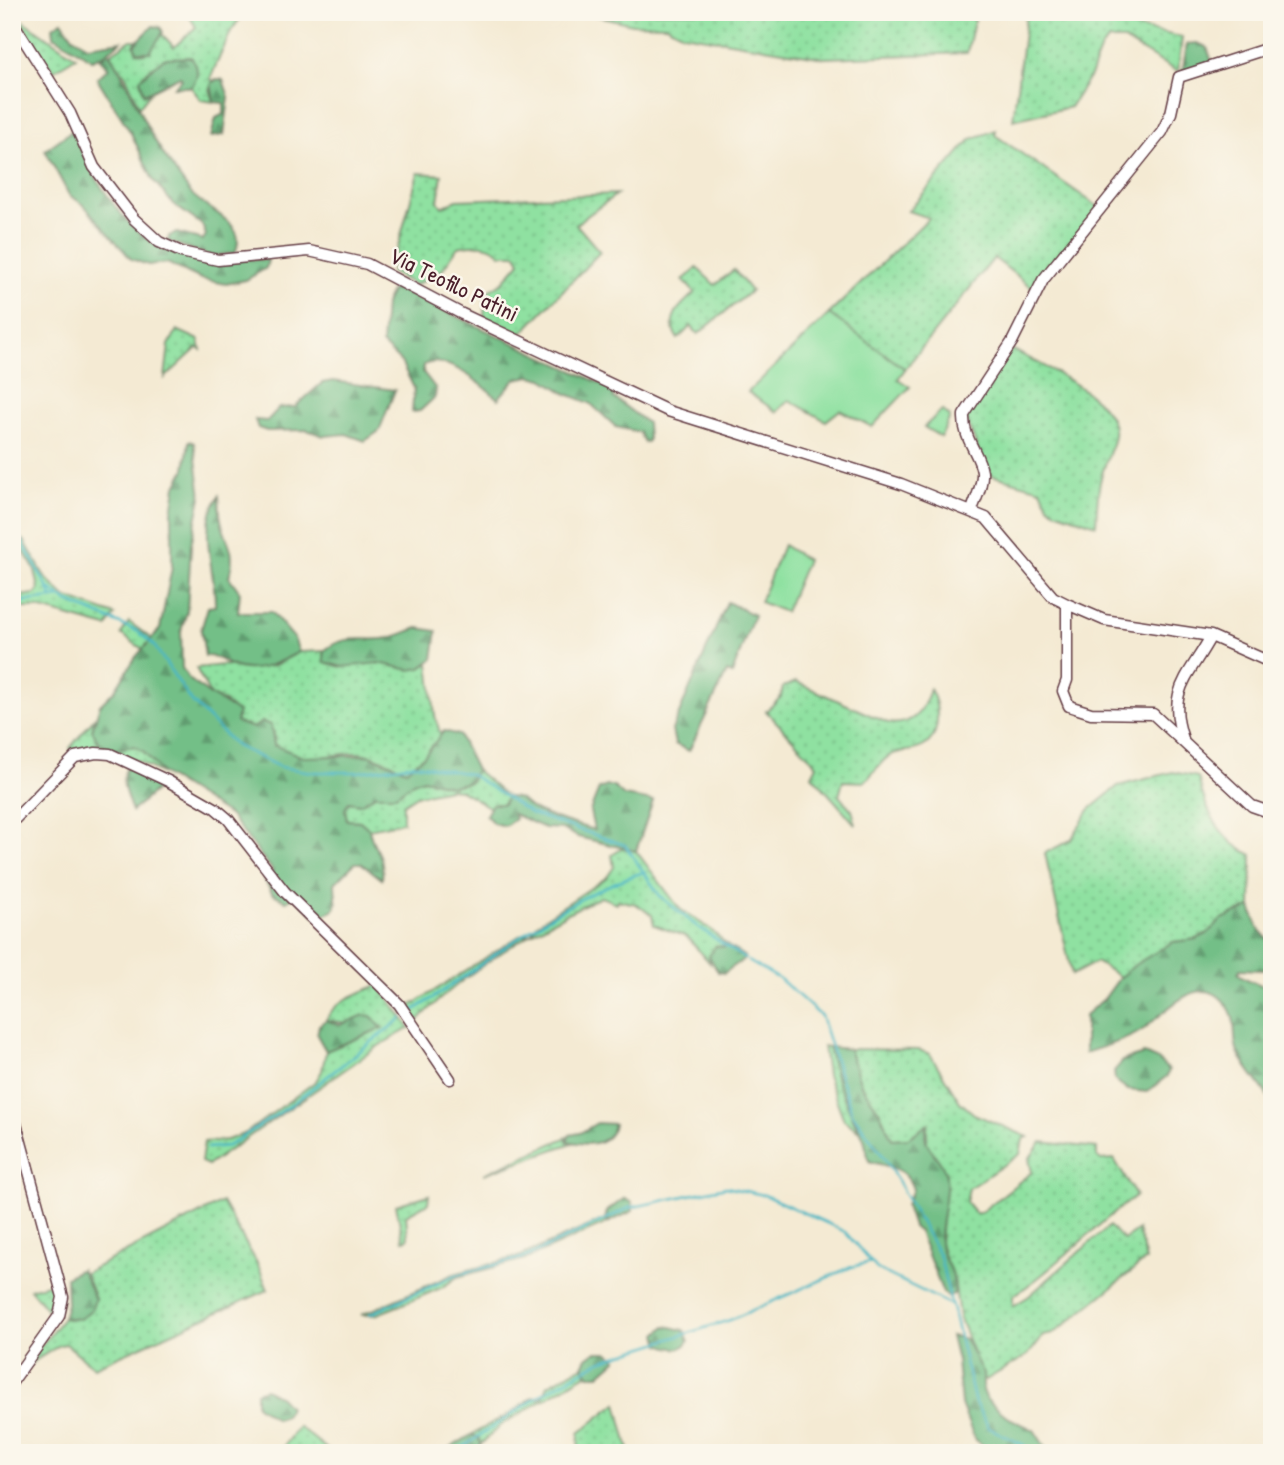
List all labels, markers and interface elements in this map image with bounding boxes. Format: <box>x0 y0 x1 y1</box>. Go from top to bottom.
street label: Via Teofilo Patini <box>384 239 524 329</box>

